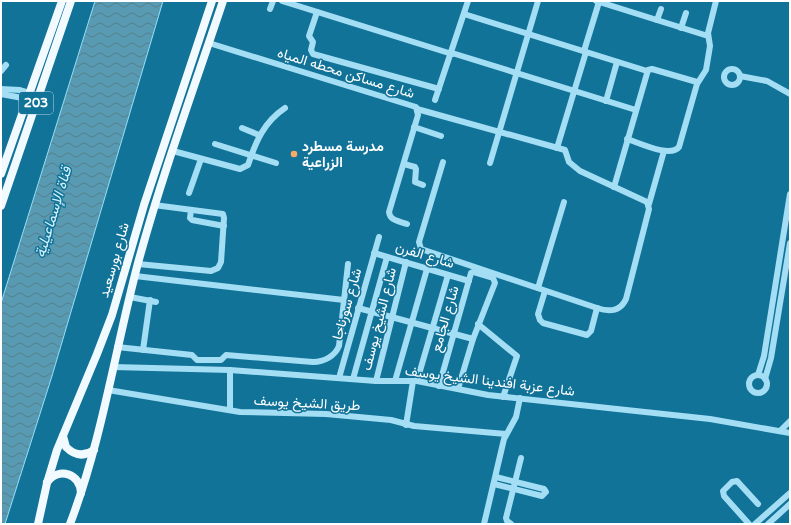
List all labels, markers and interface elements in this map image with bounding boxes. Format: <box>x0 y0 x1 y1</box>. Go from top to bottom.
street label: شارع مساكن محطه المياه <box>275 44 417 104</box>
road number: 203 <box>19 92 53 114</box>
place label: مدرسة مسطرد الزراعية <box>302 138 384 171</box>
marker: مدرسة مسطرد الزراعية <box>289 149 299 159</box>
water label: قناة الإسماعيلية <box>31 163 77 260</box>
street label: شارع بورسعيد <box>95 220 135 300</box>
street label: شارع الفرن <box>393 238 456 274</box>
street label: شارع سورناجا <box>329 266 367 342</box>
street label: شارع الشيخ يوسف <box>358 266 402 373</box>
street label: شارع الجامع <box>427 284 464 355</box>
street label: شارع عزبة افندينا الشيخ يوسف <box>404 362 576 402</box>
street label: طريق الشيخ يوسف <box>253 392 361 416</box>

